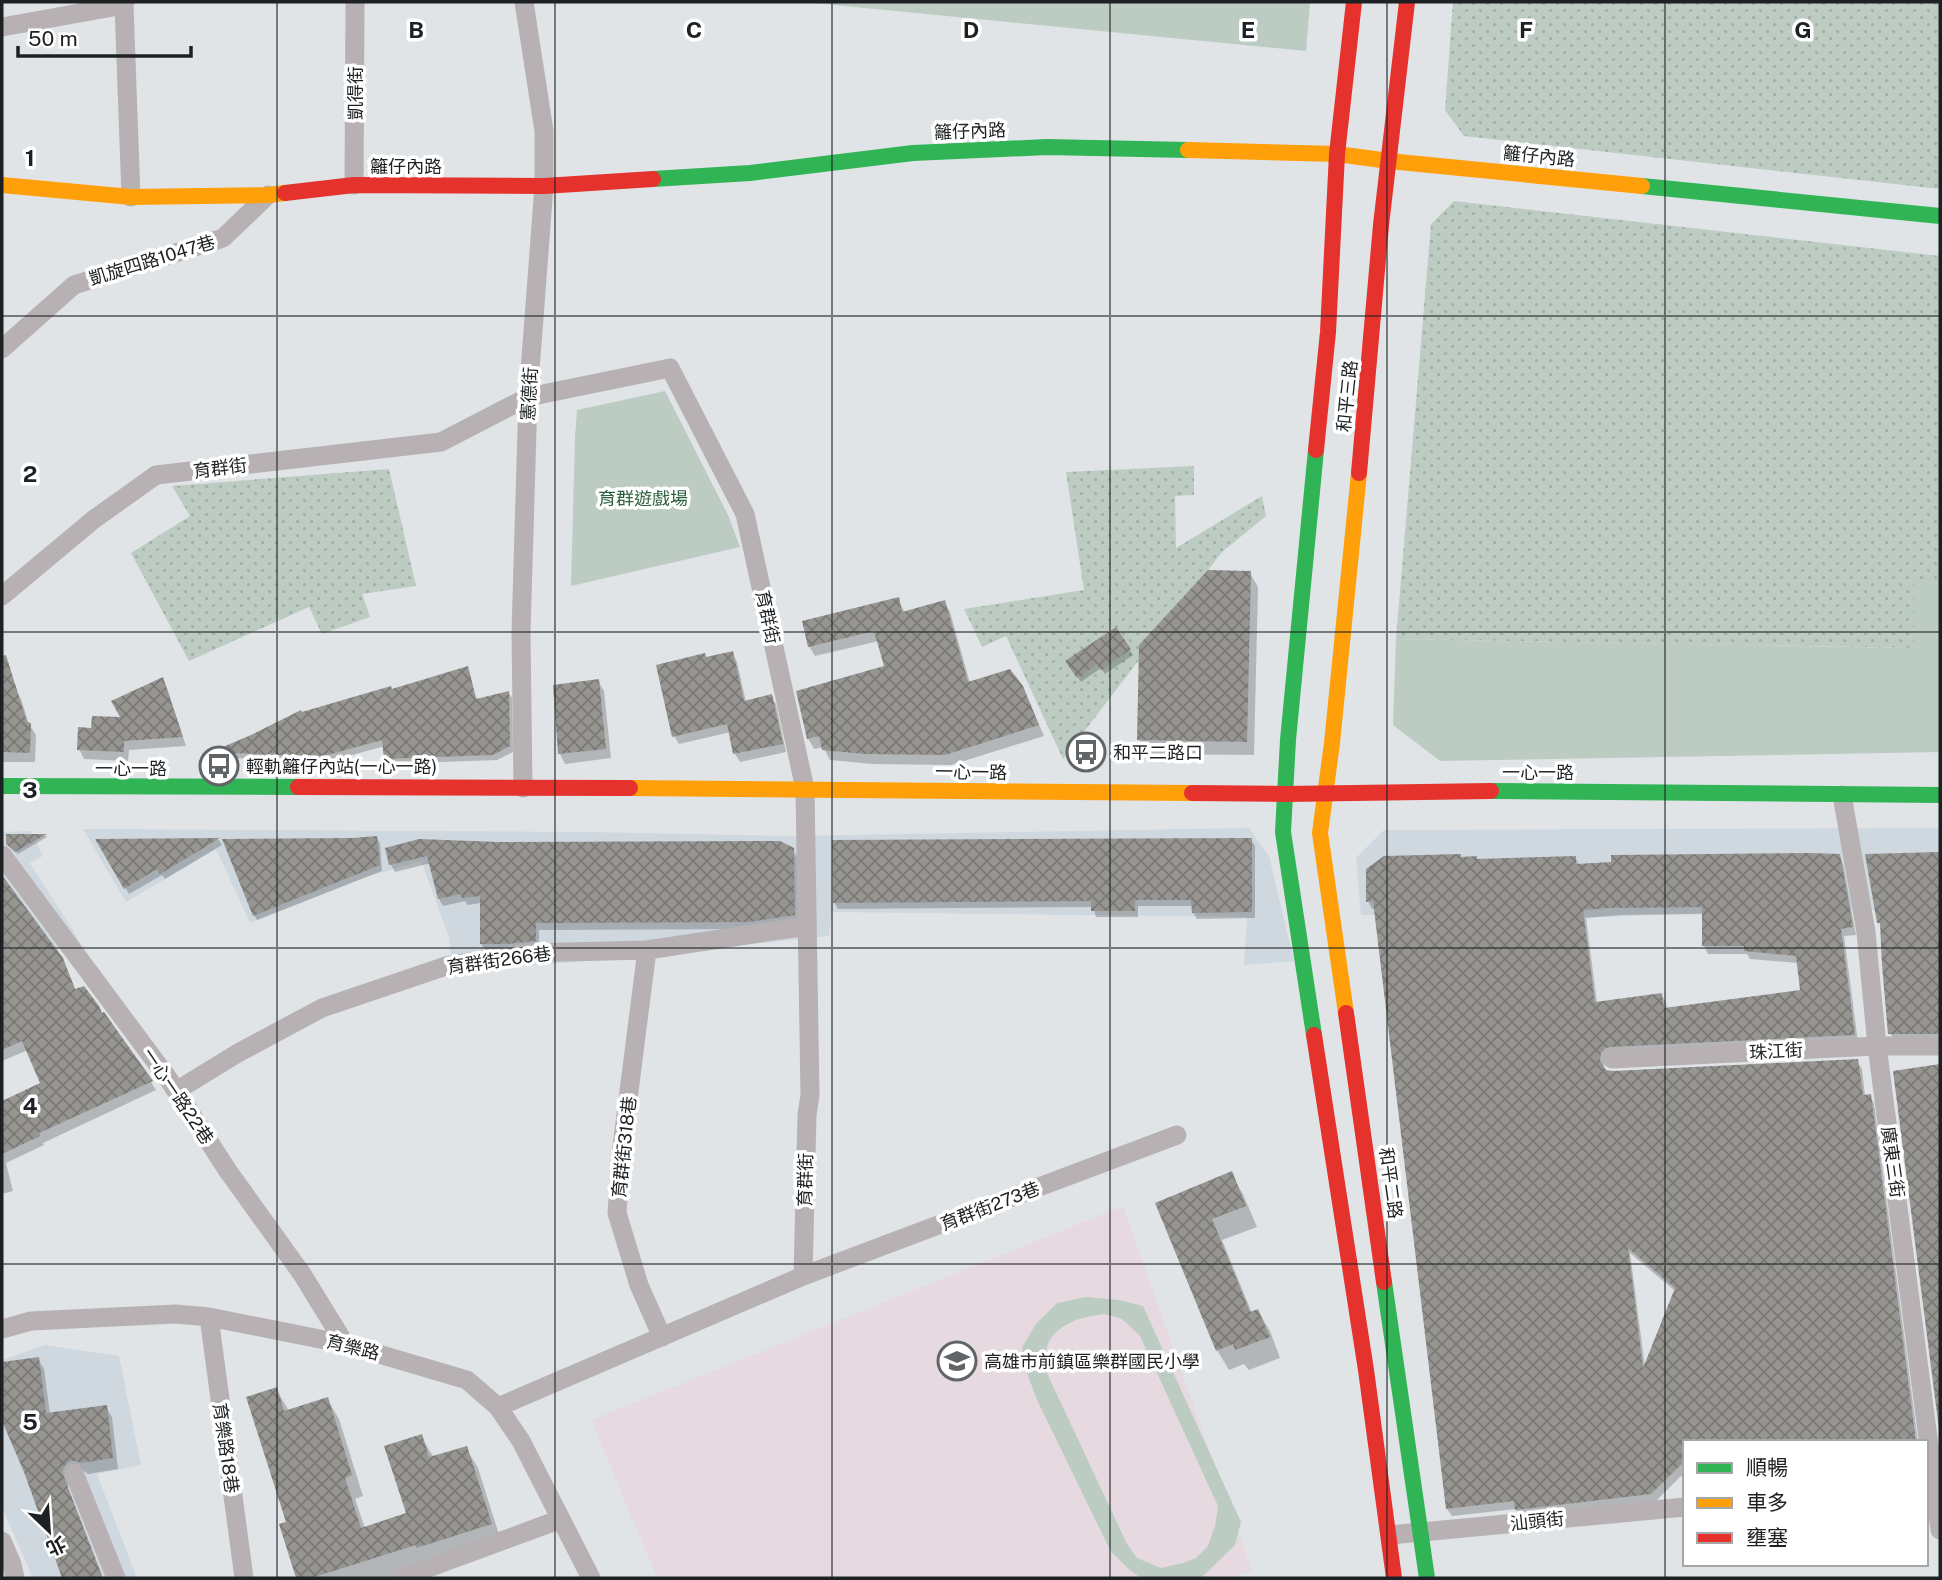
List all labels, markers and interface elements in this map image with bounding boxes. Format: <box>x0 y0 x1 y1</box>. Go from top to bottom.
scale bar <box>18 14 191 58</box>
text: B <box>408 16 424 43</box>
text: C <box>686 16 702 43</box>
text: D <box>963 16 979 43</box>
text: E <box>1241 16 1255 43</box>
text: F <box>1519 16 1533 43</box>
text: G <box>1794 16 1812 43</box>
text: 50 m <box>28 26 78 51</box>
street label: 凱得街 <box>345 66 366 120</box>
street label: 籬仔內路 <box>934 119 1006 143</box>
street label: 籬仔內路 <box>1502 142 1576 170</box>
text: 1 <box>25 144 35 171</box>
street label: 籬仔內路 <box>370 156 442 177</box>
street label: 凱旋四路1047巷 <box>87 231 217 289</box>
street label: 和平三路 <box>1333 359 1361 433</box>
street label: 憲德街 <box>517 366 541 422</box>
street label: 育群街 <box>192 454 248 482</box>
text: 2 <box>23 460 37 487</box>
park label: 育群遊戲場 <box>598 488 688 509</box>
street label: 育群街 <box>752 588 784 646</box>
bus stop icon: 和平二路口 <box>1065 731 1107 773</box>
place label: 和平二路口 <box>1113 742 1203 763</box>
bus stop icon: 輕軌籬仔內站(一心一路) <box>198 745 240 787</box>
place label: 輕軌籬仔內站(一心一路) <box>246 756 437 777</box>
street label: 一心一路 <box>95 758 167 779</box>
street label: 一心一路 <box>935 761 1007 783</box>
street label: 一心一路 <box>1502 762 1574 783</box>
text: 3 <box>22 776 38 803</box>
street label: 育群街266巷 <box>446 942 552 978</box>
street label: 珠江街 <box>1748 1039 1804 1063</box>
street label: 一心一路22巷 <box>138 1044 218 1148</box>
text: 4 <box>22 1092 38 1119</box>
street label: 育群街318巷 <box>608 1095 640 1199</box>
street label: 廣東三街 <box>1878 1125 1908 1199</box>
street label: 和平二路 <box>1376 1146 1406 1220</box>
street label: 育群街 <box>794 1153 816 1207</box>
street label: 育群街273巷 <box>937 1177 1043 1235</box>
street label: 育樂路 <box>324 1330 382 1364</box>
school or university icon: 高雄市前鎮區樂群國民小學 <box>936 1340 978 1382</box>
place label: 高雄市前鎮區樂群國民小學 <box>984 1351 1200 1372</box>
street label: 育樂路18巷 <box>209 1401 243 1495</box>
text: 5 <box>22 1408 38 1435</box>
legend <box>1683 1440 1928 1566</box>
text: 順暢 <box>1746 1455 1788 1480</box>
text: 車多 <box>1746 1490 1788 1515</box>
north arrow <box>14 1496 84 1566</box>
street label: 汕頭街 <box>1509 1508 1565 1534</box>
text: 壅塞 <box>1746 1525 1788 1550</box>
text: 北 <box>43 1532 69 1560</box>

